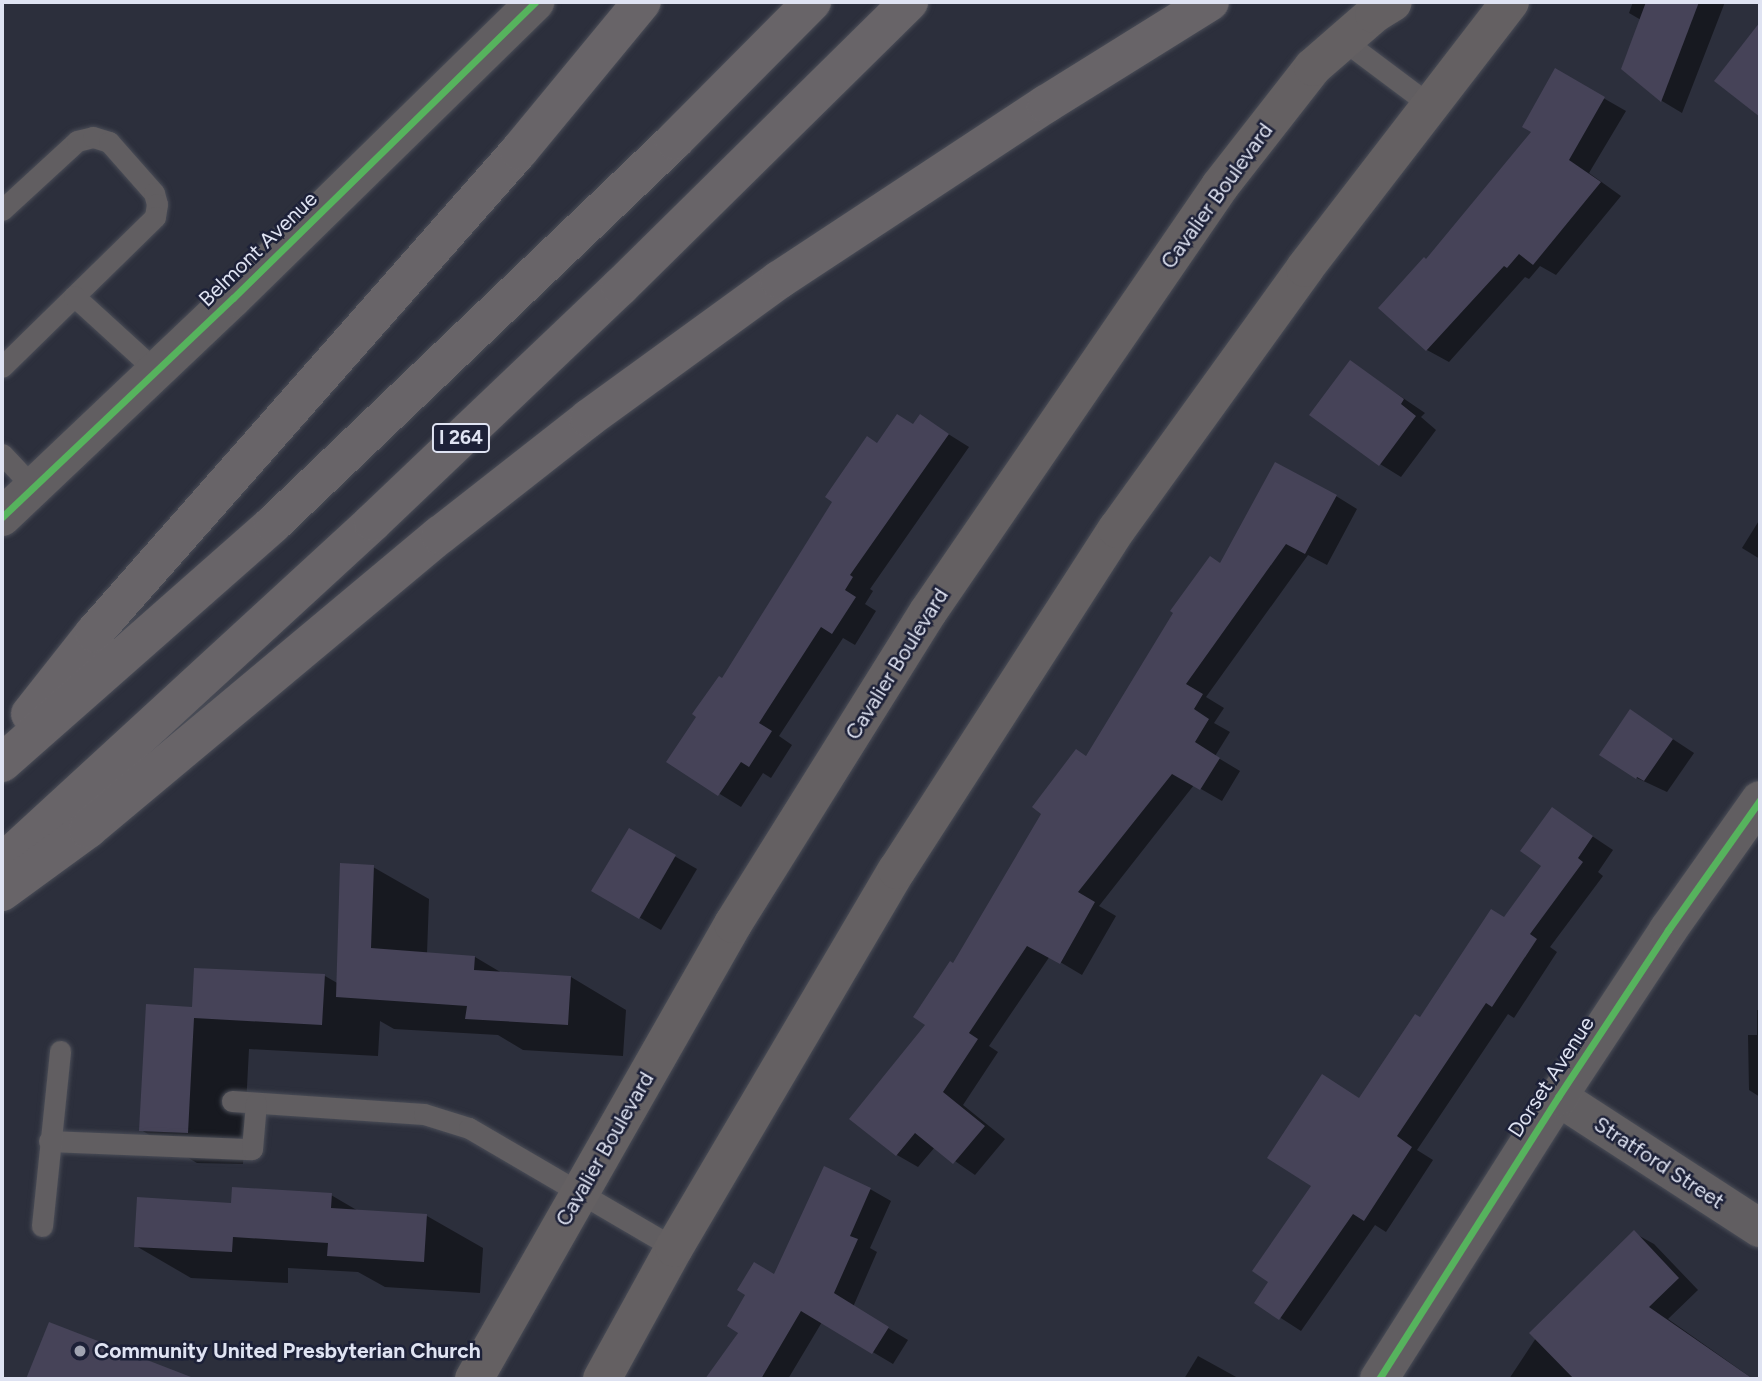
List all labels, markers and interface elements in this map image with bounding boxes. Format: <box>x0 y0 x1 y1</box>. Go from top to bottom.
street label: Cavalier Boulevard <box>1156 118 1278 274</box>
street label: Belmont Avenue <box>194 186 322 312</box>
road number: I 264 <box>431 422 491 453</box>
street label: Cavalier Boulevard <box>840 584 954 744</box>
street label: Dorset Avenue <box>1503 1012 1599 1142</box>
street label: Cavalier Boulevard <box>551 1068 659 1230</box>
street label: Stratford Street <box>1589 1112 1729 1214</box>
place label: Community United Presbyterian Church <box>94 1338 481 1364</box>
marker: Community United Presbyterian Church <box>72 1343 88 1359</box>

